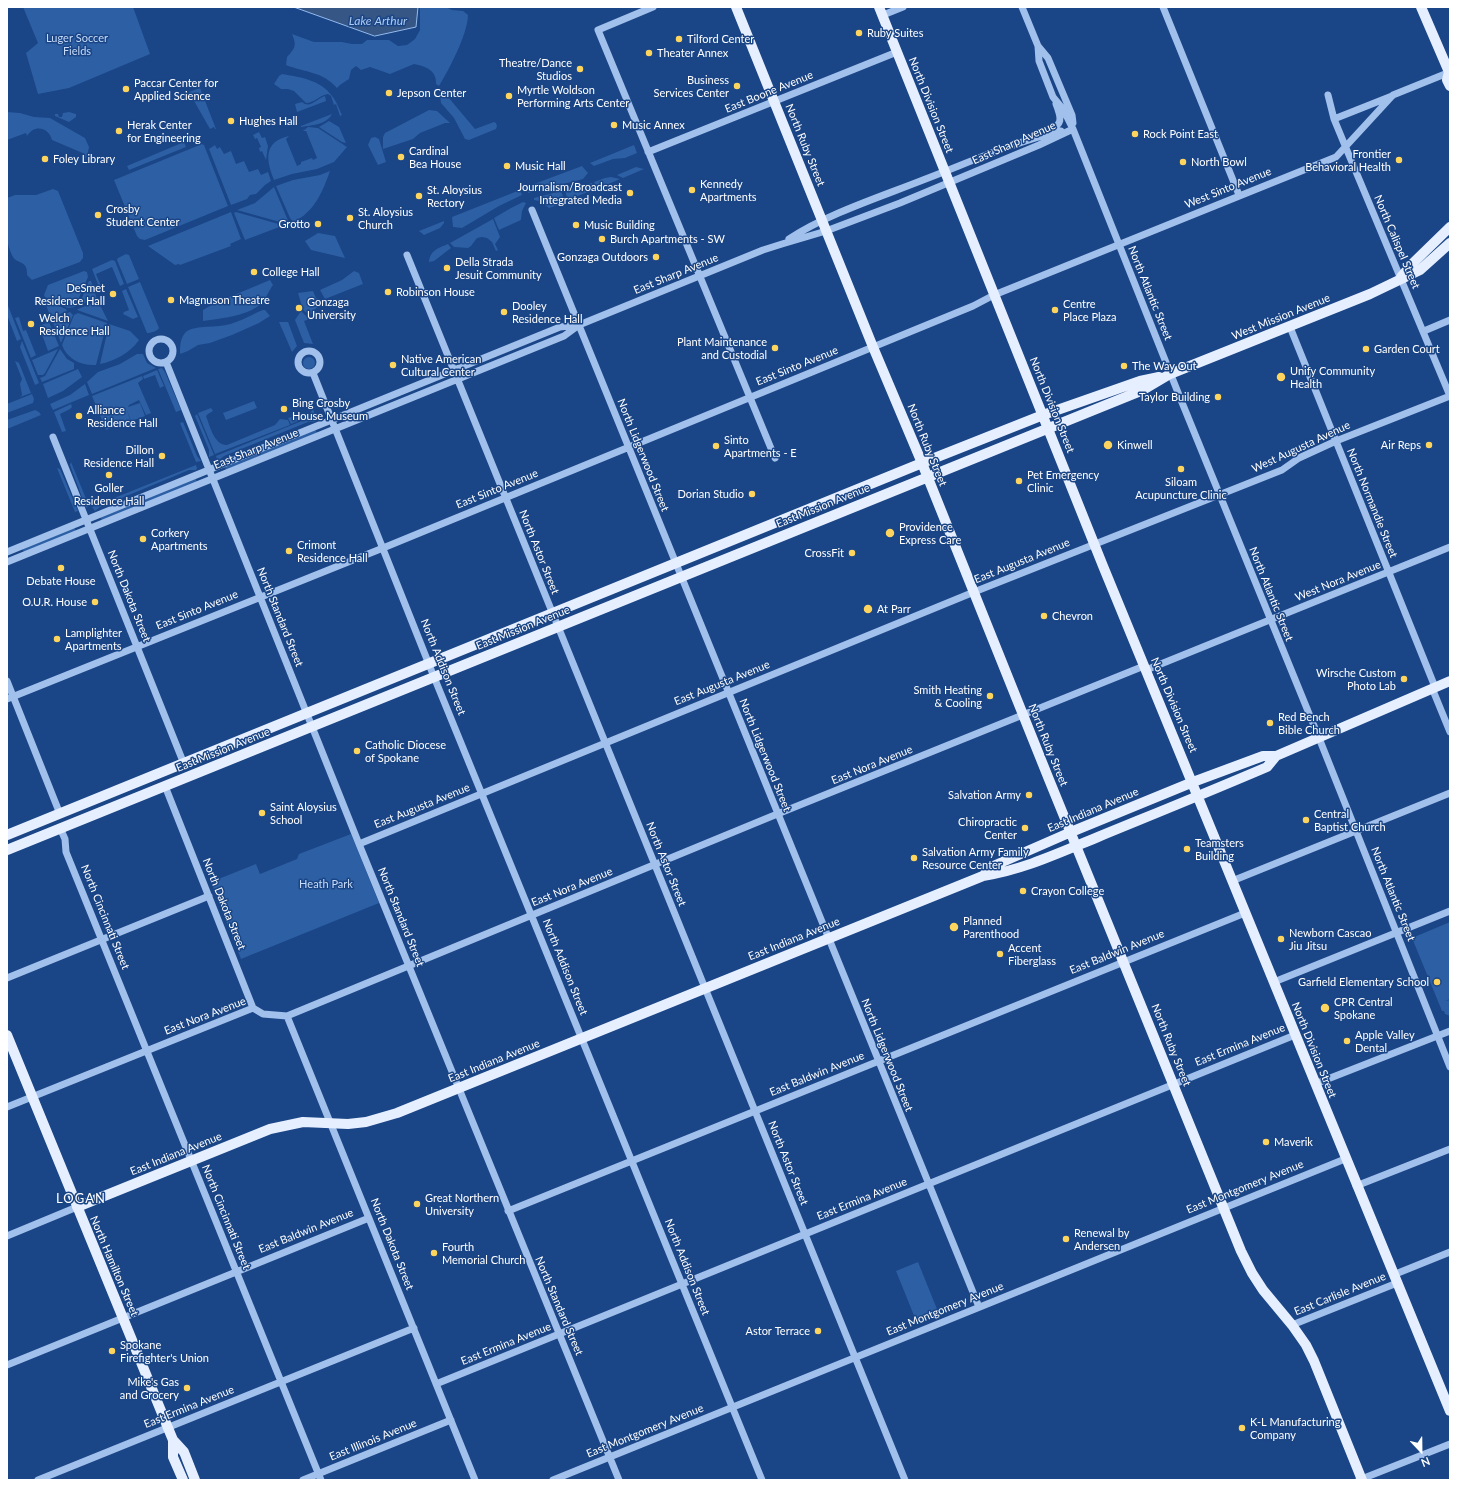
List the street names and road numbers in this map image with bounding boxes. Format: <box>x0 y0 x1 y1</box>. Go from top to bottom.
street label: North Division Street <box>906 55 956 155</box>
street label: East Boone Avenue <box>723 68 815 116</box>
street label: North Ruby Street <box>782 102 828 188</box>
street label: East Sharp Avenue <box>970 119 1058 167</box>
street label: West Sinto Avenue <box>1183 165 1273 211</box>
street label: North Calispel Street <box>1371 193 1423 291</box>
street label: North Atlantic Street <box>1125 244 1175 342</box>
street label: East Sharp Avenue <box>632 251 720 297</box>
street label: West Mission Avenue <box>1230 291 1332 343</box>
street label: East Sinto Avenue <box>754 344 840 388</box>
street label: North Division Street <box>1027 355 1077 455</box>
street label: North Lidgerwood Street <box>614 397 672 513</box>
street label: North Ruby Street <box>904 402 950 488</box>
street label: West Augusta Avenue <box>1250 418 1352 476</box>
street label: East Sharp Avenue <box>212 426 300 472</box>
street label: North Normandie Street <box>1344 446 1400 560</box>
street label: East Sinto Avenue <box>454 467 540 511</box>
street label: East Mission Avenue <box>774 481 872 531</box>
street label: North Astor Street <box>516 508 562 596</box>
street label: East Augusta Avenue <box>972 536 1072 586</box>
street label: North Atlantic Street <box>1246 545 1296 643</box>
street label: North Dakota Street <box>105 548 153 644</box>
street label: West Nora Avenue <box>1293 558 1383 604</box>
street label: North Standard Street <box>254 565 306 669</box>
street label: East Sinto Avenue <box>154 588 240 632</box>
street label: East Mission Avenue <box>474 603 572 653</box>
street label: North Addison Street <box>418 617 468 717</box>
street label: North Division Street <box>1148 655 1200 755</box>
street label: East Augusta Avenue <box>672 658 772 708</box>
street label: North Lidgerwood Street <box>736 697 794 813</box>
street label: North Ruby Street <box>1025 702 1071 788</box>
street label: East Mission Avenue <box>174 725 272 775</box>
street label: East Nora Avenue <box>829 743 915 787</box>
street label: East Augusta Avenue <box>372 781 472 831</box>
street label: East Indiana Avenue <box>1046 785 1140 835</box>
street label: North Astor Street <box>643 820 689 908</box>
street label: North Atlantic Street <box>1368 845 1418 943</box>
street label: North Dakota Street <box>200 856 248 952</box>
street label: North Cincinnati Street <box>78 863 132 971</box>
street label: North Standard Street <box>375 865 427 969</box>
street label: East Nora Avenue <box>529 865 615 909</box>
street label: East Indiana Avenue <box>746 915 842 963</box>
street label: North Addison Street <box>540 917 590 1017</box>
street label: East Baldwin Avenue <box>1068 927 1166 977</box>
street label: East Nora Avenue <box>162 994 248 1038</box>
street label: North Lidgerwood Street <box>858 997 916 1113</box>
street label: North Division Street <box>1289 1000 1339 1100</box>
street label: North Ruby Street <box>1148 1002 1194 1088</box>
street label: East Ermina Avenue <box>1193 1021 1287 1069</box>
street label: East Indiana Avenue <box>446 1037 542 1085</box>
street label: East Baldwin Avenue <box>768 1049 866 1099</box>
street label: North Astor Street <box>765 1119 811 1207</box>
street label: East Indiana Avenue <box>128 1130 224 1178</box>
street label: East Montgomery Avenue <box>1184 1157 1306 1217</box>
street label: North Cincinnati Street <box>199 1163 253 1271</box>
street label: East Ermina Avenue <box>815 1175 909 1223</box>
street label: North Dakota Street <box>368 1196 416 1292</box>
street label: East Baldwin Avenue <box>257 1206 355 1256</box>
street label: North Hamilton Street <box>87 1214 141 1318</box>
street label: North Addison Street <box>662 1217 712 1317</box>
street label: North Standard Street <box>532 1255 586 1357</box>
street label: East Carlisle Avenue <box>1292 1270 1388 1318</box>
street label: East Montgomery Avenue <box>884 1279 1006 1339</box>
street label: East Ermina Avenue <box>459 1320 553 1368</box>
street label: East Ermina Avenue <box>142 1383 236 1431</box>
street label: East Montgomery Avenue <box>584 1401 706 1461</box>
street label: East Illinois Avenue <box>327 1416 419 1464</box>

